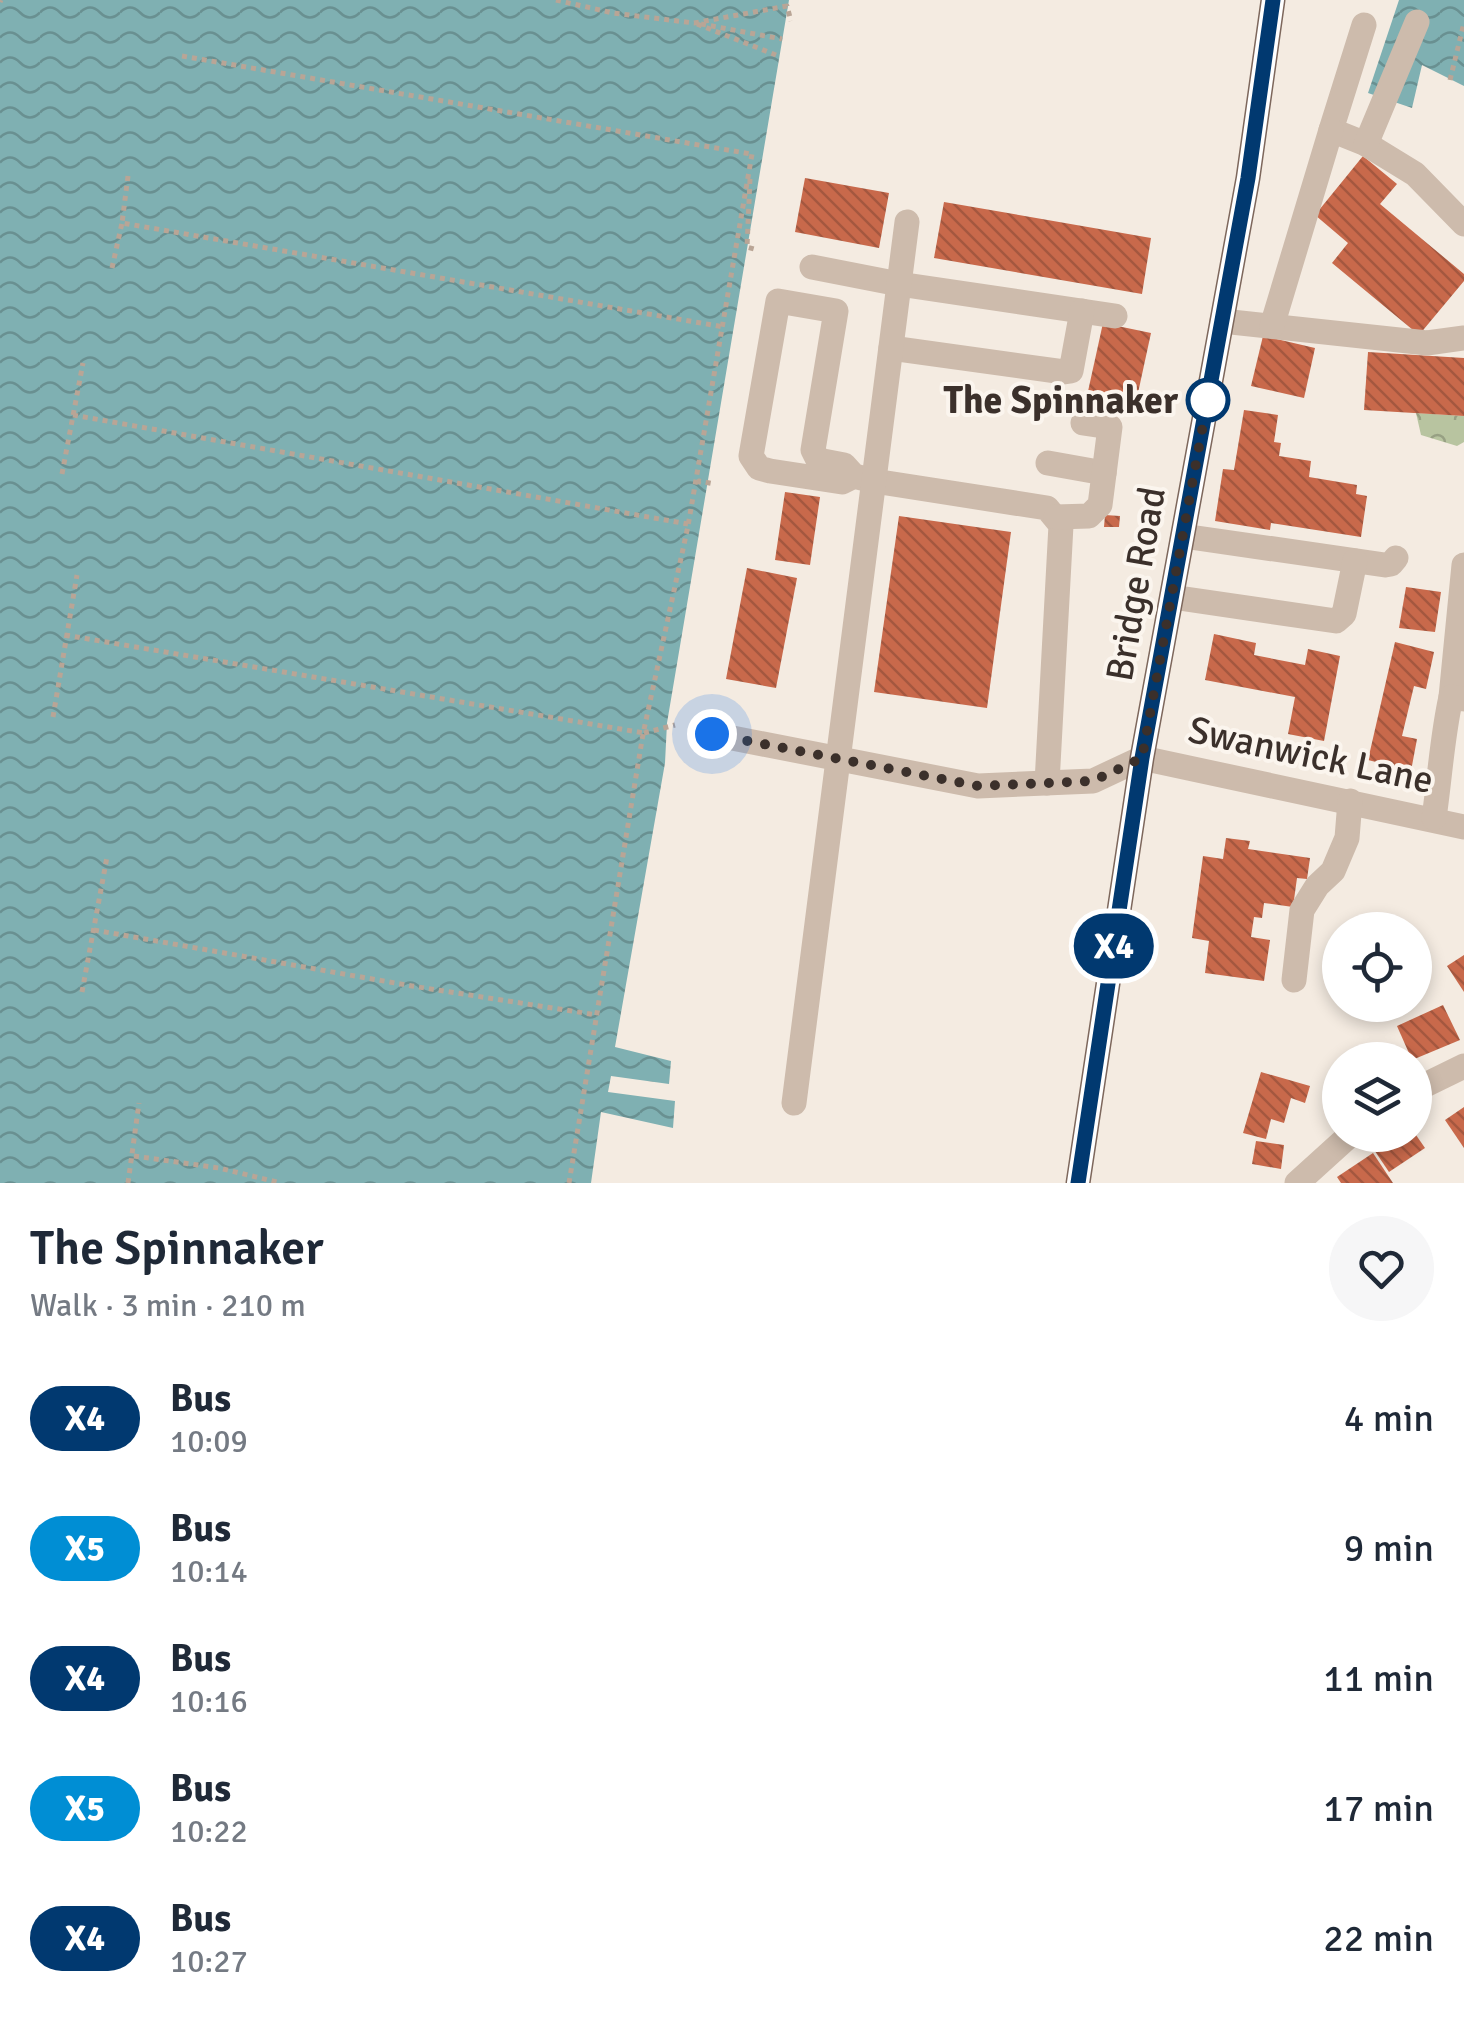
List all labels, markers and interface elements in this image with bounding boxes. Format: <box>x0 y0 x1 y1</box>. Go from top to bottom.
place label: The Spinnaker <box>944 377 1179 424</box>
marker: The Spinnaker <box>1187 379 1229 421</box>
street label: Bridge Road <box>1096 483 1176 685</box>
street label: Swanwick Lane <box>1184 706 1438 804</box>
your location <box>687 709 737 759</box>
map controls <box>1322 912 1432 1152</box>
button: locate <box>1322 912 1432 1022</box>
line badge: X4 <box>1069 914 1159 978</box>
text: X4 <box>1094 925 1134 968</box>
button: layers <box>1322 1042 1432 1152</box>
button: heart <box>1329 1216 1434 1321</box>
text: The Spinnaker <box>30 1219 324 1278</box>
text: Walk · 3 min · 210 m <box>30 1286 306 1325</box>
text: Bus <box>170 1375 231 1422</box>
text: 4 min <box>1344 1395 1434 1442</box>
text: X4 <box>65 1397 105 1440</box>
text: 10:09 <box>170 1422 248 1461</box>
text: Bus <box>170 1505 231 1552</box>
text: 9 min <box>1344 1525 1434 1572</box>
text: X5 <box>65 1527 105 1570</box>
text: 10:14 <box>170 1552 248 1591</box>
text: Bus <box>170 1635 231 1682</box>
text: 11 min <box>1323 1655 1434 1702</box>
text: X4 <box>65 1657 105 1700</box>
text: 10:16 <box>170 1682 248 1721</box>
text: Bus <box>170 1765 231 1812</box>
text: 17 min <box>1323 1785 1434 1832</box>
text: X5 <box>65 1787 105 1830</box>
text: 10:22 <box>170 1812 248 1851</box>
text: Bus <box>170 1895 231 1942</box>
text: 22 min <box>1323 1915 1434 1962</box>
text: X4 <box>65 1917 105 1960</box>
text: 10:27 <box>170 1942 248 1981</box>

